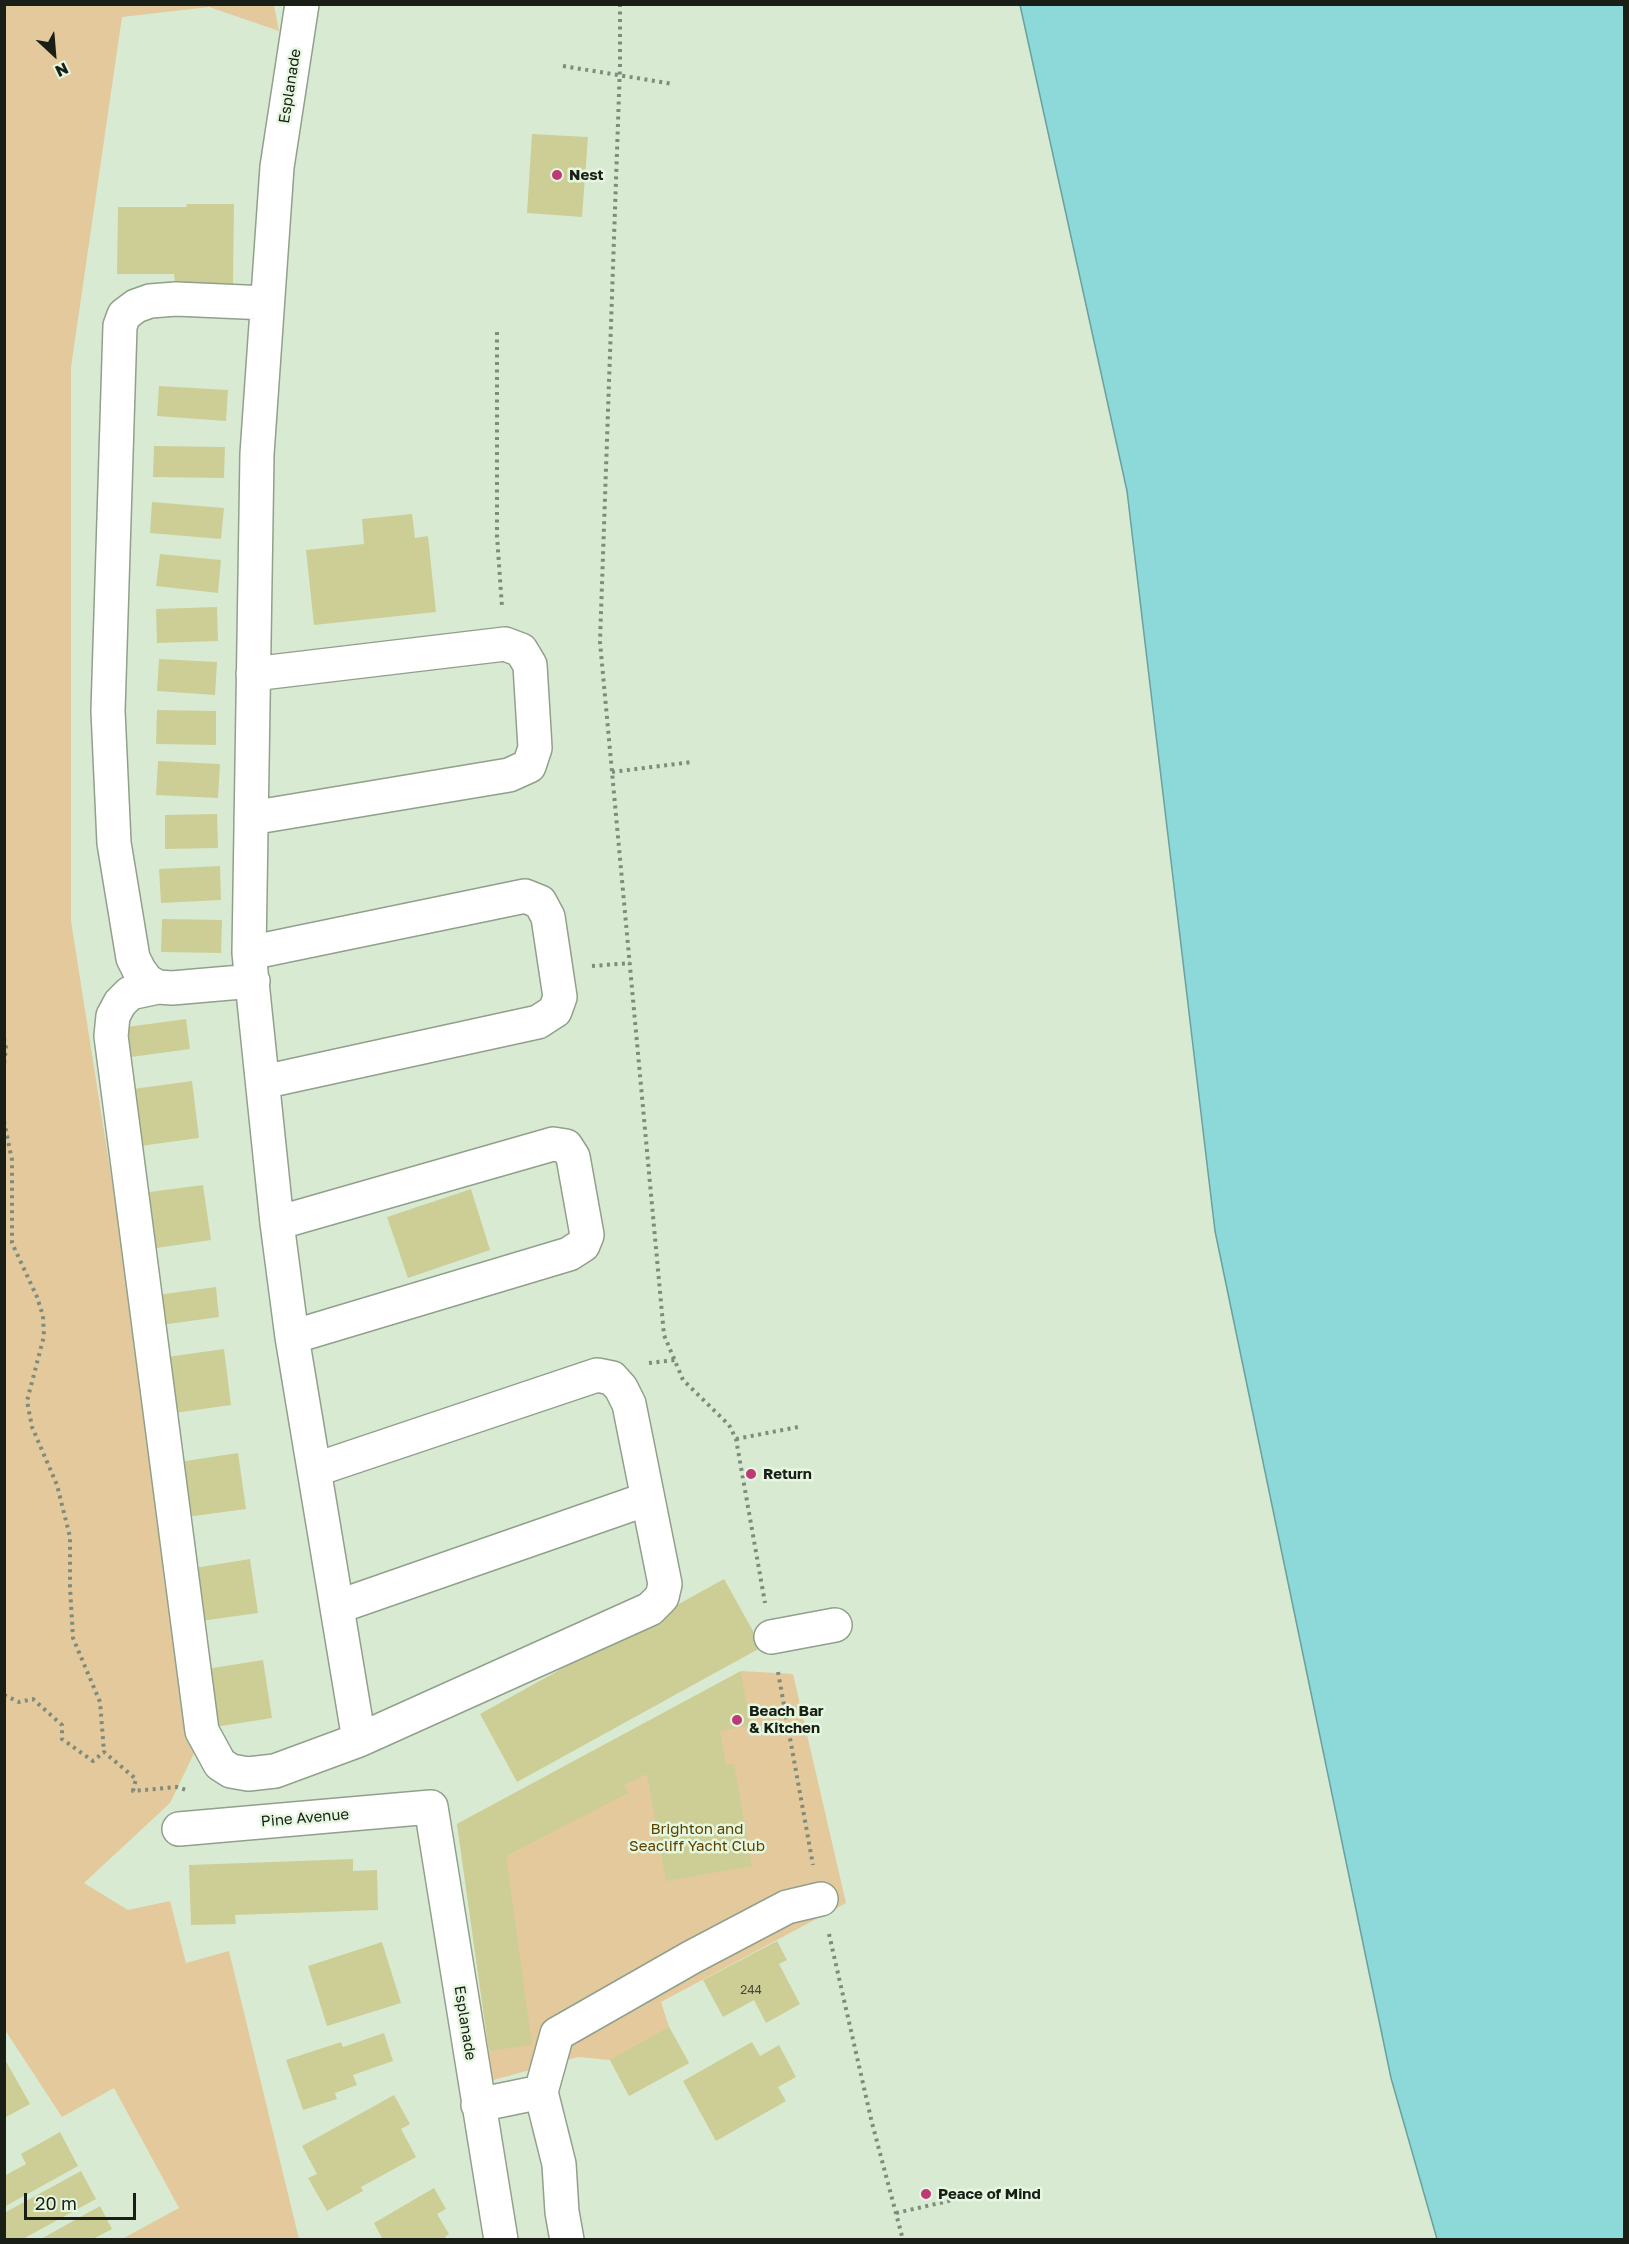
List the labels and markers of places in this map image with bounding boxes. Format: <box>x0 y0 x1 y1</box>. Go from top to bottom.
place label: Nest <box>569 166 604 184</box>
marker: Nest <box>550 168 564 182</box>
place label: Return <box>763 1465 812 1483</box>
marker: Return <box>744 1467 758 1481</box>
place label: Beach Bar & Kitchen <box>749 1702 824 1737</box>
marker: Beach Bar & Kitchen <box>730 1713 744 1727</box>
place label: Peace of Mind <box>938 2185 1041 2203</box>
marker: Peace of Mind <box>919 2187 933 2201</box>

